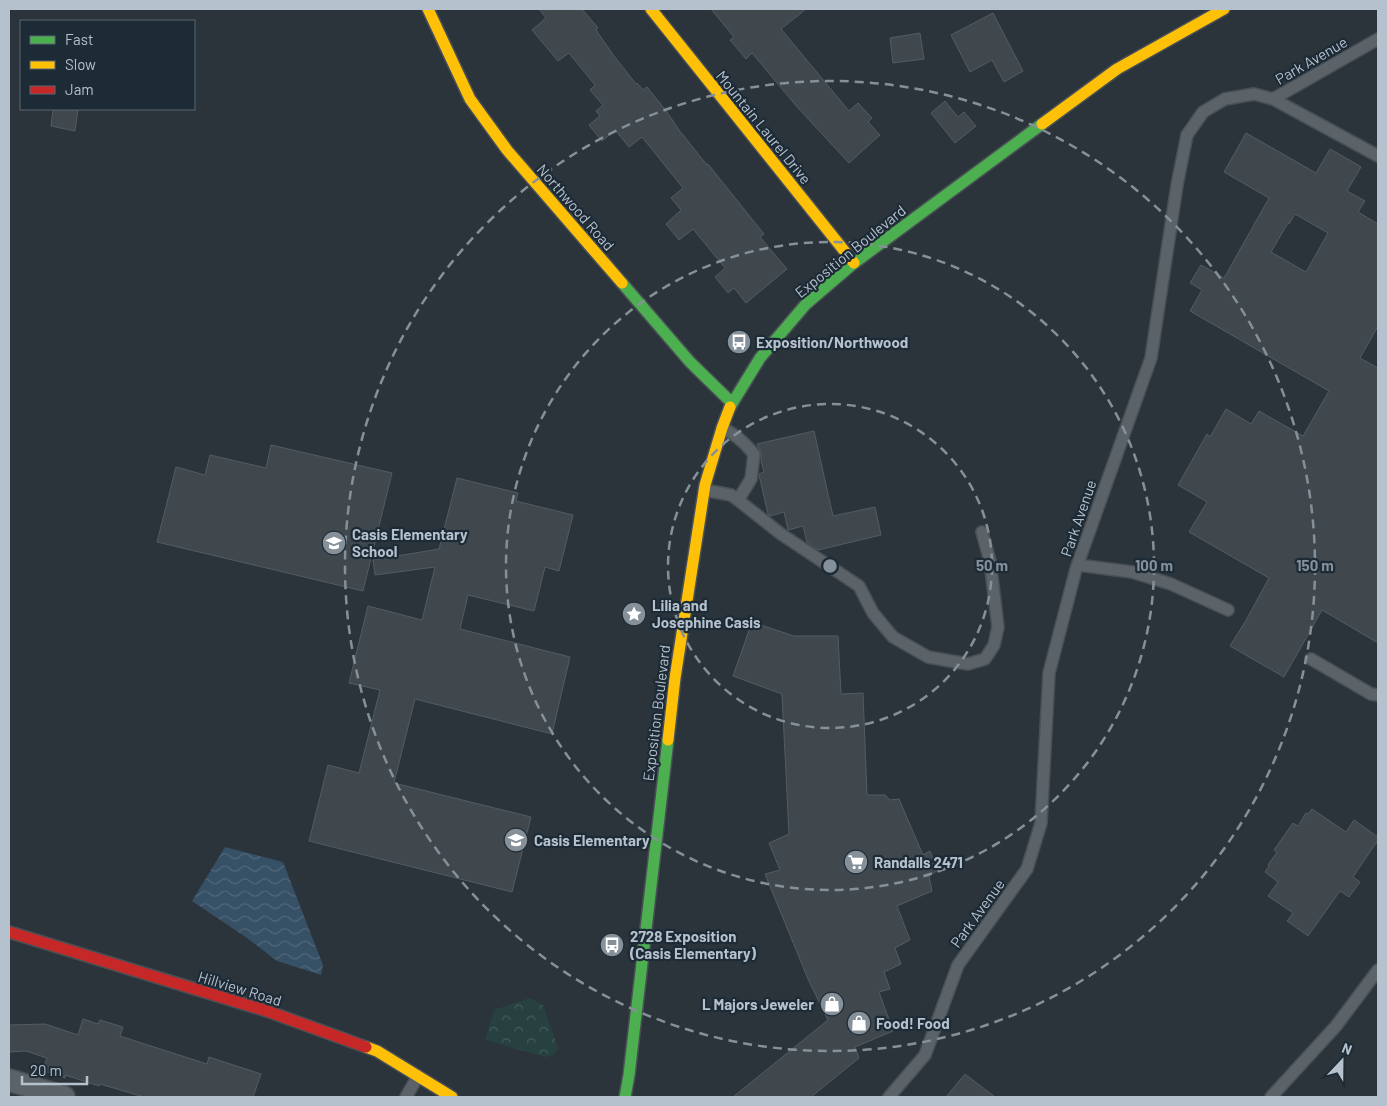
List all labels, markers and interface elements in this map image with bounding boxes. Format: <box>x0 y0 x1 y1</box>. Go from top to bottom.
legend <box>20 20 195 110</box>
text: Fast <box>65 30 93 48</box>
street label: Park Avenue <box>1272 32 1350 88</box>
text: Slow <box>65 55 96 73</box>
street label: Mountain Laurel Drive <box>713 67 815 187</box>
text: Jam <box>65 80 94 98</box>
street label: Northwood Road <box>534 160 618 254</box>
street label: Exposition Boulevard <box>791 201 909 301</box>
bus stop icon: Exposition/Northwood <box>726 329 752 355</box>
place label: Exposition/Northwood <box>756 333 908 351</box>
street label: Park Avenue <box>1056 477 1100 559</box>
place label: Casis Elementary School <box>352 525 468 560</box>
school or university icon: Casis Elementary School <box>321 530 347 556</box>
text: 50 m <box>976 556 1008 574</box>
text: 100 m <box>1135 556 1173 574</box>
text: 150 m <box>1296 556 1334 574</box>
centre of rings <box>821 557 839 575</box>
place label: Lilia and Josephine Casis <box>652 596 761 631</box>
place icon: Lilia and Josephine Casis <box>621 601 647 627</box>
street label: Exposition Boulevard <box>639 644 673 782</box>
school or university icon: Casis Elementary <box>503 827 529 853</box>
place label: Casis Elementary <box>534 831 650 849</box>
supermarket icon: Randalls 2471 <box>843 849 869 875</box>
place label: Randalls 2471 <box>874 853 963 871</box>
street label: Park Avenue <box>946 875 1008 951</box>
place label: 2728 Exposition (Casis Elementary) <box>629 927 757 962</box>
bus stop icon: 2728 Exposition (Casis Elementary) <box>599 932 625 958</box>
street label: Hillview Road <box>196 967 284 1009</box>
shop icon: L Majors Jeweler <box>819 991 845 1017</box>
place label: L Majors Jeweler <box>702 995 814 1013</box>
shop icon: Food! Food <box>846 1010 872 1036</box>
place label: Food! Food <box>876 1014 950 1032</box>
north arrow <box>1317 1036 1367 1086</box>
text: N <box>1340 1039 1355 1058</box>
scale bar <box>22 1054 88 1086</box>
text: 20 m <box>30 1061 62 1079</box>

